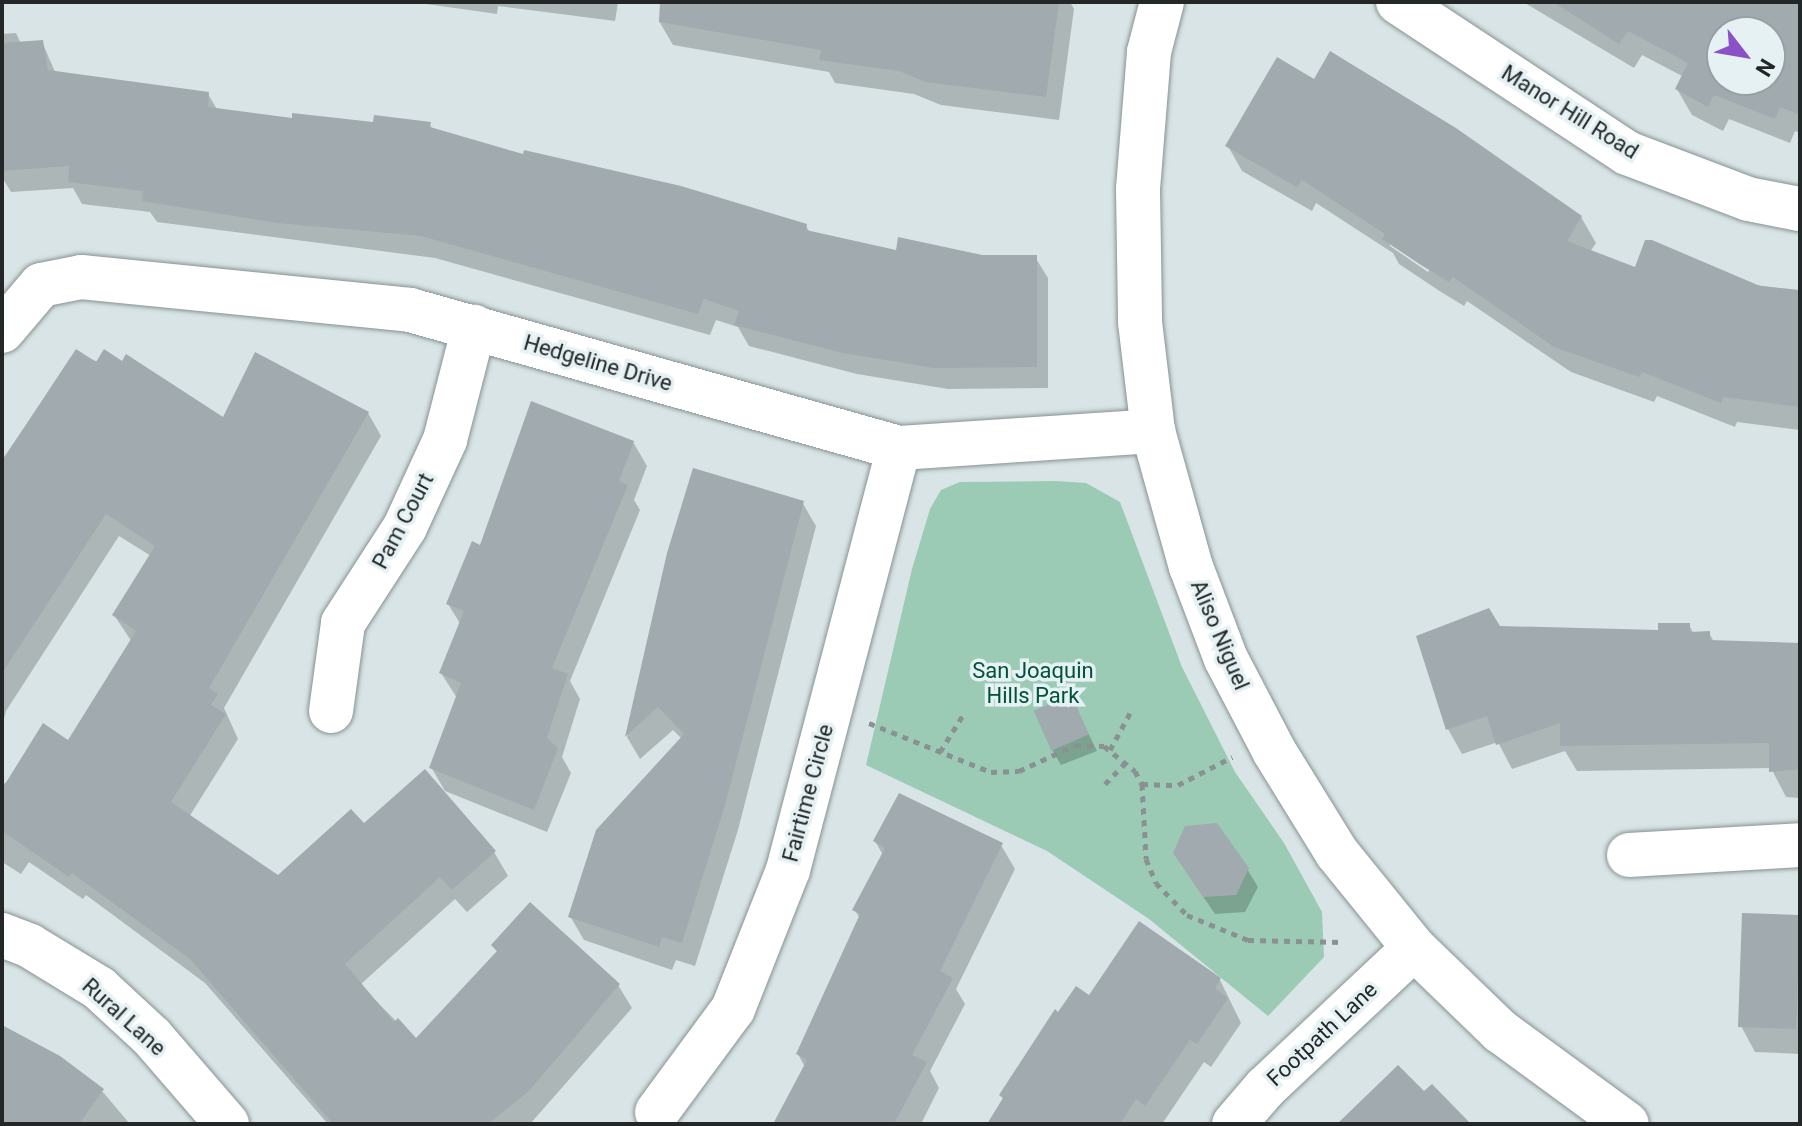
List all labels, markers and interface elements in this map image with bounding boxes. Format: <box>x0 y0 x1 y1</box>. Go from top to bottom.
north arrow <box>1706 16 1786 96</box>
text: N <box>1751 54 1780 81</box>
street label: Manor Hill Road <box>1497 59 1643 165</box>
street label: Hedgeline Drive <box>521 329 675 397</box>
street label: Pam Court <box>367 469 439 573</box>
street label: Aliso Niguel <box>1185 576 1255 694</box>
park label: San Joaquin Hills Park <box>972 657 1094 708</box>
street label: Fairtime Circle <box>777 721 839 865</box>
street label: Rural Lane <box>77 973 171 1061</box>
street label: Footpath Lane <box>1261 976 1383 1092</box>

